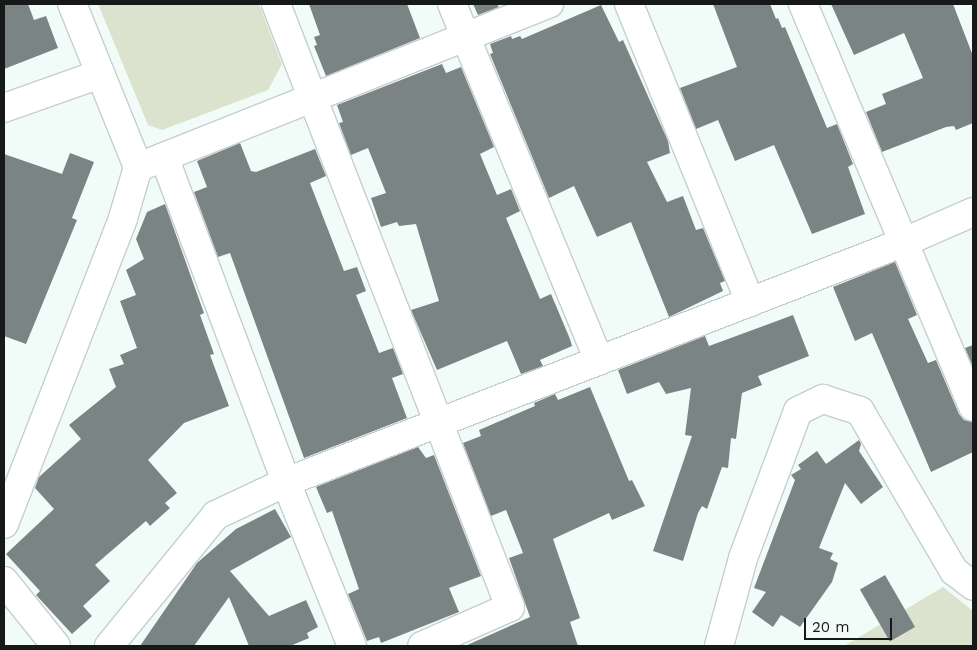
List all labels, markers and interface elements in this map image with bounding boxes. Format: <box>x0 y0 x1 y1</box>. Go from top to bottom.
scale bar <box>807 608 894 640</box>
text: 20 m <box>812 618 850 636</box>

